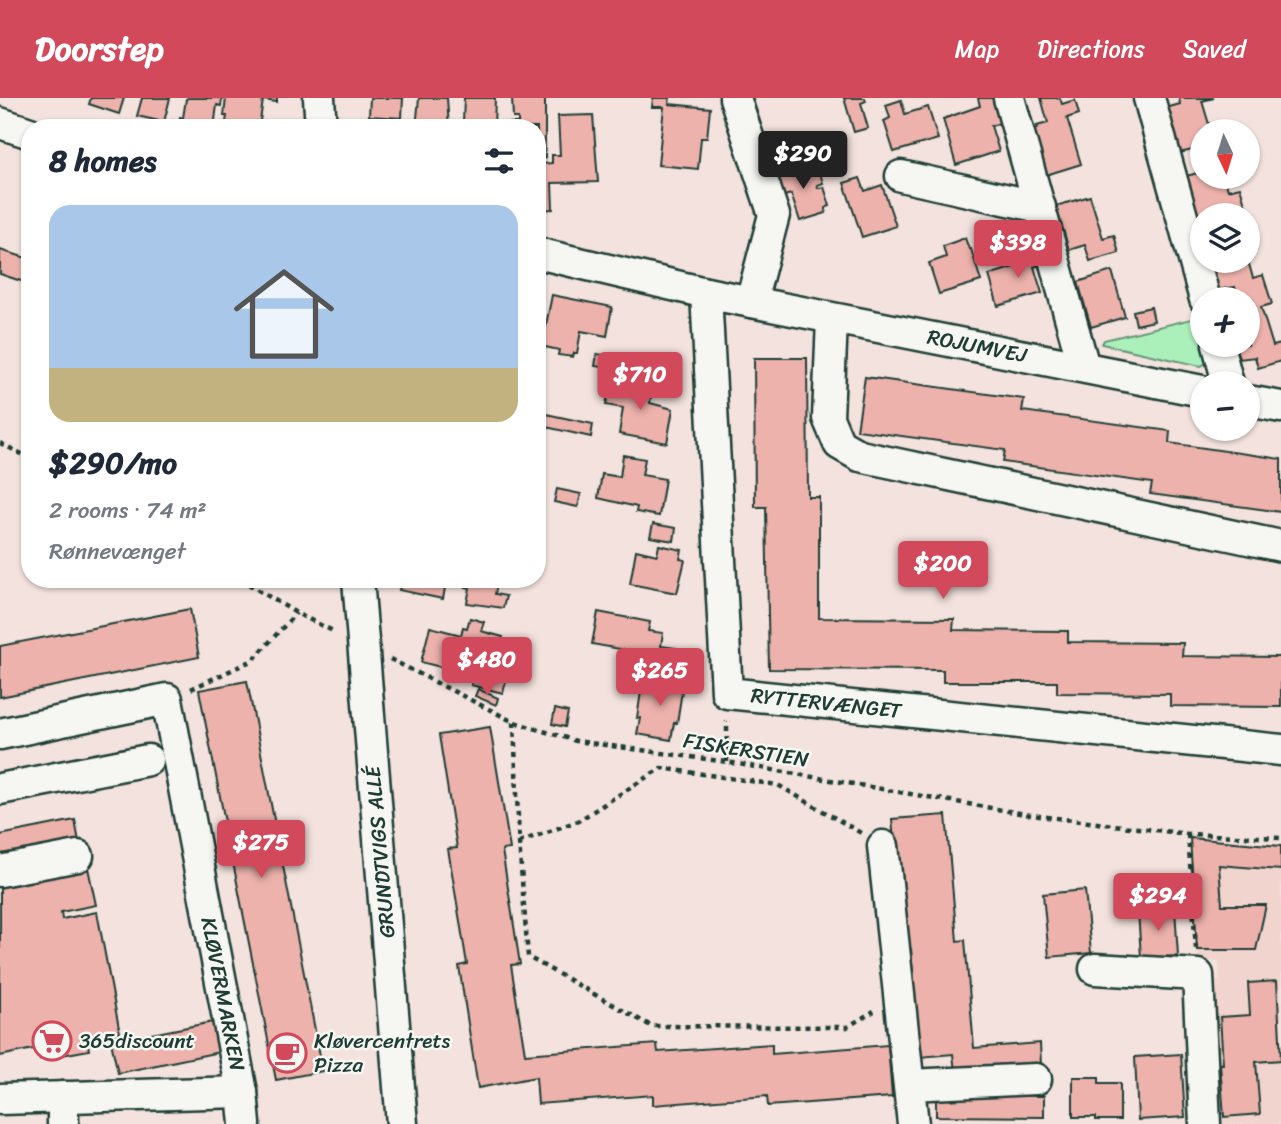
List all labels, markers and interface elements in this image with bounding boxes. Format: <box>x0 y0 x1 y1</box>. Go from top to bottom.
text: Doorstep <box>35 20 164 78</box>
text: Map <box>955 28 999 70</box>
text: Directions <box>1037 28 1145 70</box>
text: Saved <box>1183 28 1246 70</box>
north arrow <box>1190 119 1260 189</box>
map controls <box>1190 119 1260 441</box>
pin: $290 <box>762 132 844 191</box>
text: $290 <box>774 133 832 174</box>
text: 8 homes <box>49 134 157 188</box>
icon: filters <box>480 142 518 180</box>
button: layers <box>1190 203 1260 273</box>
pin: $398 <box>977 220 1059 280</box>
text: $398 <box>990 222 1046 263</box>
icon: home <box>221 251 347 377</box>
button: + <box>1190 287 1260 357</box>
street label: ROJUMVEJ <box>924 318 1031 374</box>
pin: $710 <box>599 352 681 412</box>
text: $710 <box>613 354 667 395</box>
button: − <box>1190 371 1260 441</box>
text: $290/mo <box>49 436 177 490</box>
text: 2 rooms · 74 m² <box>49 490 206 531</box>
text: Rønnevænget <box>49 531 186 572</box>
pin: $200 <box>902 542 984 601</box>
text: $200 <box>914 543 972 584</box>
pin: $480 <box>446 638 528 697</box>
text: $480 <box>458 639 516 680</box>
pin: $265 <box>619 648 701 708</box>
text: $265 <box>632 650 688 691</box>
street label: RYTTERVÆNGET <box>749 676 905 730</box>
street label: FISKERSTIEN <box>681 721 812 779</box>
street label: GRUNDTVIGS ALLÉ <box>353 763 406 940</box>
pin: $275 <box>220 820 302 880</box>
text: $275 <box>233 822 289 863</box>
pin: $294 <box>1117 874 1199 933</box>
text: $294 <box>1129 875 1187 916</box>
street label: KLØVERMARKEN <box>189 914 257 1075</box>
supermarket icon: 365discount <box>31 1020 73 1062</box>
place label: 365discount <box>79 1022 195 1060</box>
place label: Kløvercentrets Pizza <box>314 1022 451 1084</box>
cafe icon: Kløvercentrets Pizza <box>266 1032 308 1074</box>

